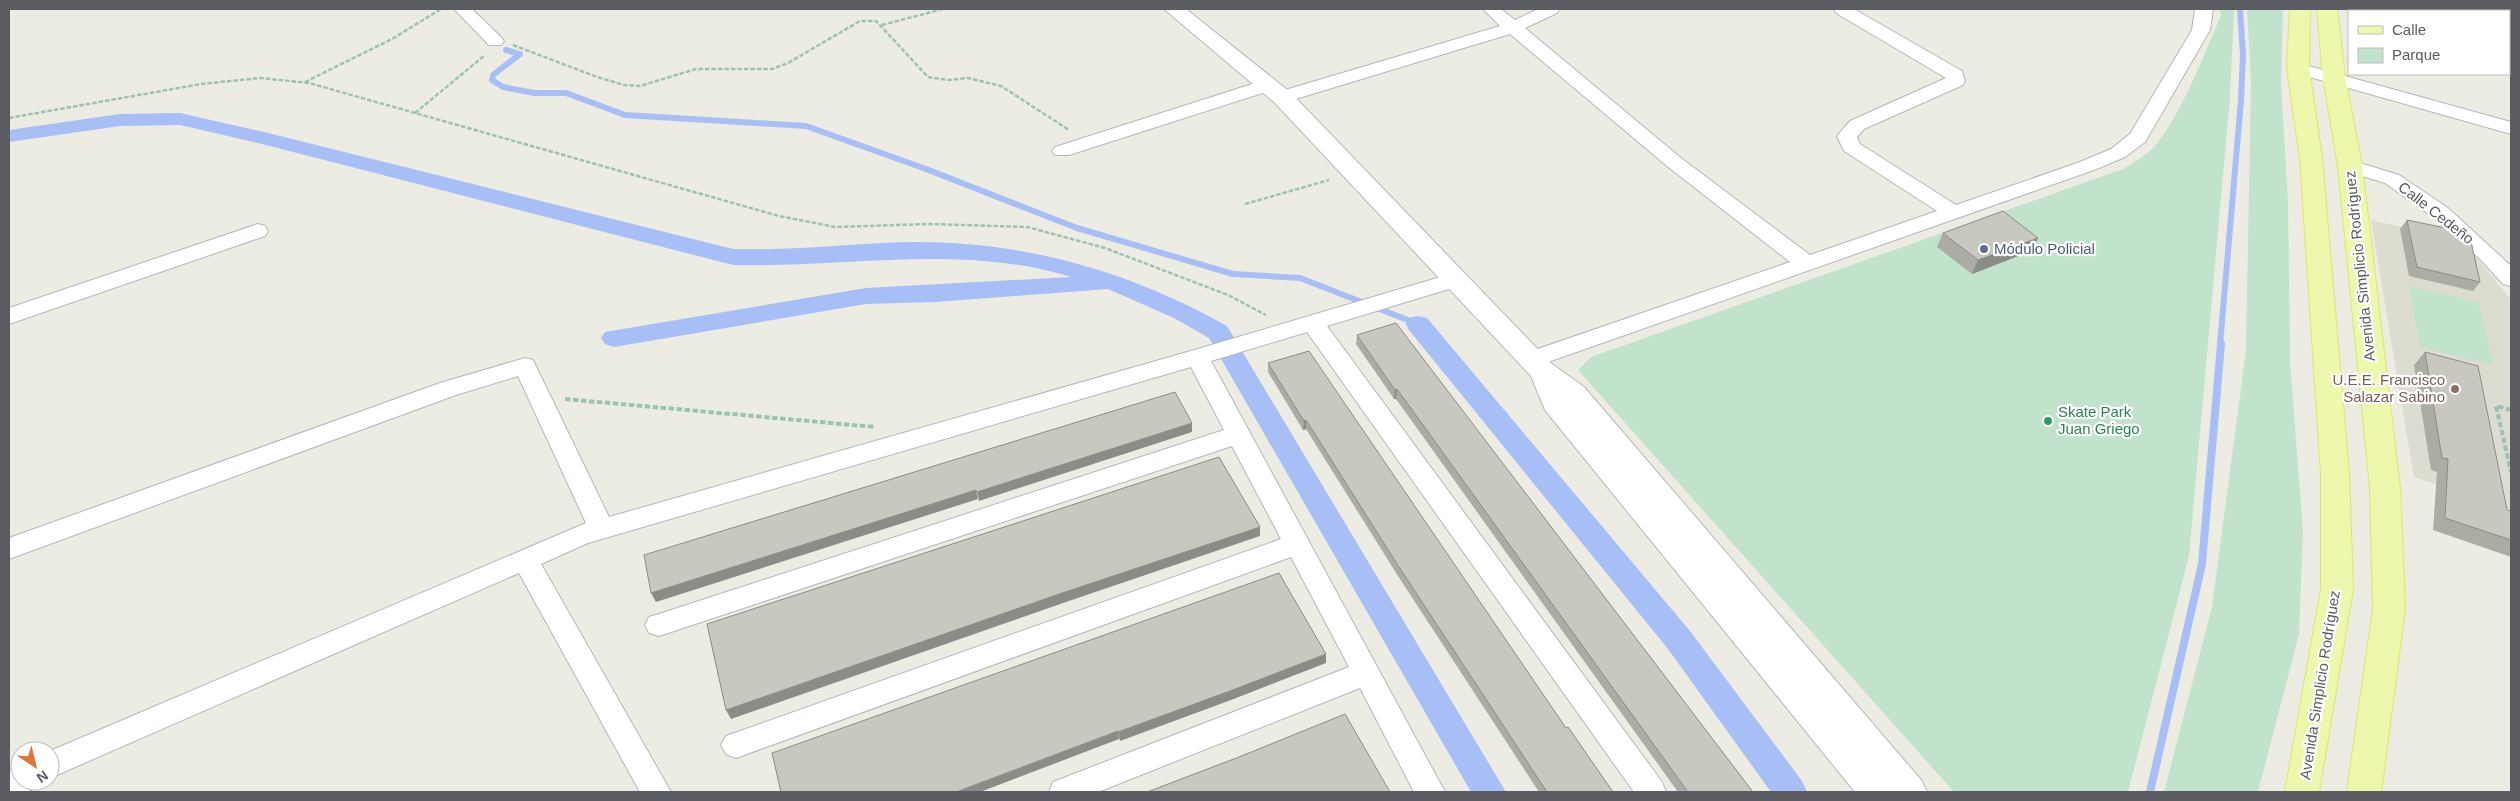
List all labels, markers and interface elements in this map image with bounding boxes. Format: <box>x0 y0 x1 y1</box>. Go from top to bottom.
legend <box>2348 10 2510 75</box>
text: Calle <box>2392 21 2426 38</box>
text: Parque <box>2392 46 2440 63</box>
street label: Avenida Simplicio Rodríguez <box>2341 170 2378 362</box>
street label: Calle Cedeño <box>2395 178 2477 247</box>
place label: Módulo Policial <box>1994 240 2095 257</box>
marker: Módulo Policial <box>1978 243 1990 255</box>
place label: U.E.E. Francisco Salazar Sabino <box>2332 371 2445 405</box>
marker: U.E.E. Francisco Salazar Sabino <box>2449 383 2461 395</box>
place label: Skate Park Juan Griego <box>2058 403 2140 437</box>
marker: Skate Park Juan Griego <box>2042 415 2054 427</box>
street label: Avenida Simplicio Rodríguez <box>2296 589 2343 781</box>
north arrow <box>10 741 60 791</box>
text: N <box>34 767 51 786</box>

